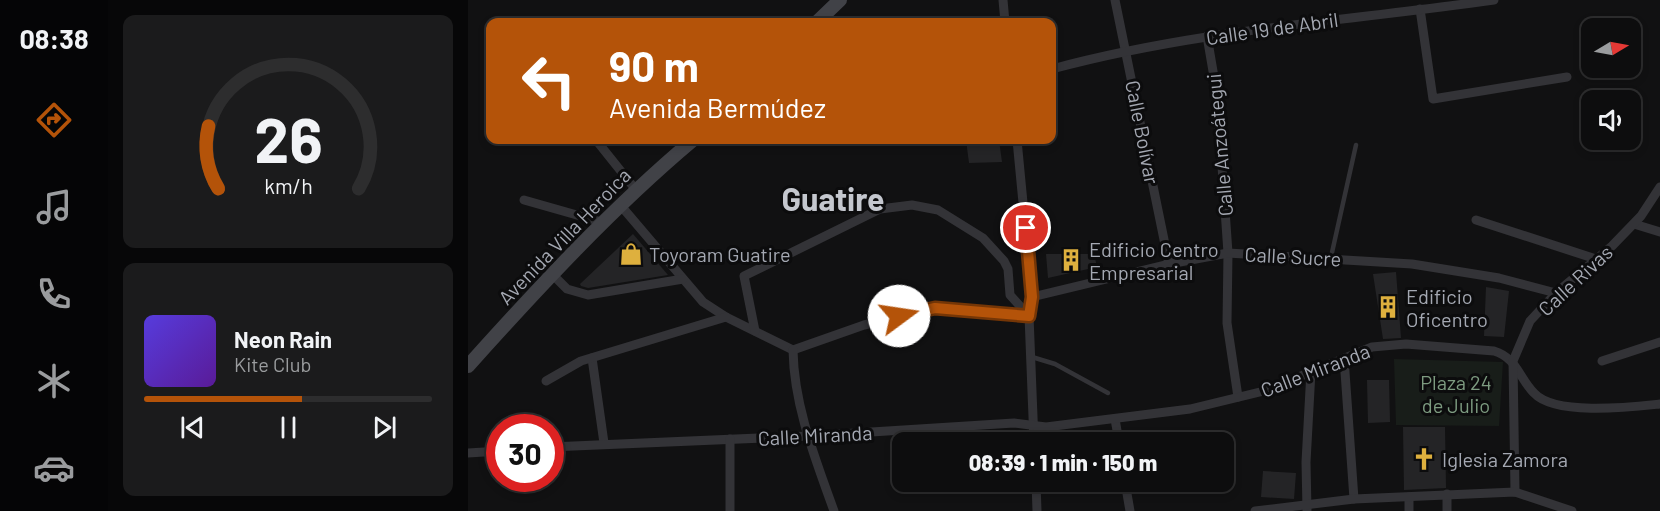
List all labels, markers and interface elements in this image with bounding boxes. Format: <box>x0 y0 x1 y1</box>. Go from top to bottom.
street label: Calle 19 de Abril <box>1204 7 1340 49</box>
north arrow <box>1581 18 1641 78</box>
map controls <box>1581 18 1641 150</box>
text: 08:38 <box>19 22 89 54</box>
text: 90 m <box>609 40 699 90</box>
icon: left <box>510 42 588 120</box>
street label: Calle Anzoátegui <box>1201 73 1237 217</box>
street label: Calle Bolívar <box>1121 78 1165 186</box>
button: sound <box>1581 90 1641 150</box>
text: Avenida Bermúdez <box>609 91 826 123</box>
icon: directions <box>33 99 75 141</box>
text: 26 <box>254 101 322 175</box>
street label: Avenida Villa Heroica <box>493 163 635 309</box>
text: km/h <box>264 173 312 198</box>
district label: Guatire <box>781 179 885 217</box>
icon: music <box>33 186 75 228</box>
pin <box>1000 202 1051 253</box>
icon: arrive <box>1009 211 1042 244</box>
place label: Edificio Centro Empresarial <box>1089 237 1219 284</box>
street label: Calle Rivas <box>1533 240 1617 320</box>
shop icon: Toyoram Guatire <box>618 241 644 267</box>
street label: Calle Sucre <box>1244 241 1342 271</box>
place label: Toyoram Guatire <box>649 242 791 266</box>
building icon: Edificio Centro Empresarial <box>1058 247 1084 273</box>
icon: phone <box>33 273 75 315</box>
position arrow <box>867 284 931 348</box>
place label: Edificio Oficentro <box>1406 284 1488 331</box>
building icon: Edificio Oficentro <box>1375 294 1401 320</box>
text: Neon Rain <box>234 326 332 352</box>
street label: Calle Miranda <box>1257 338 1373 402</box>
text: Kite Club <box>234 352 311 376</box>
icon: climate <box>33 360 75 402</box>
park label: Plaza 24 de Julio <box>1420 370 1492 417</box>
icon: previous <box>176 411 209 444</box>
icon: pause <box>272 411 305 444</box>
icon: next <box>368 411 401 444</box>
speed limit sign: 30 <box>486 414 564 492</box>
street label: Calle Miranda <box>757 420 873 450</box>
church icon: Iglesia Zamora <box>1411 446 1437 472</box>
icon: car <box>33 447 75 489</box>
place label: Iglesia Zamora <box>1442 447 1568 471</box>
text: 08:39 · 1 min · 150 m <box>969 449 1157 475</box>

